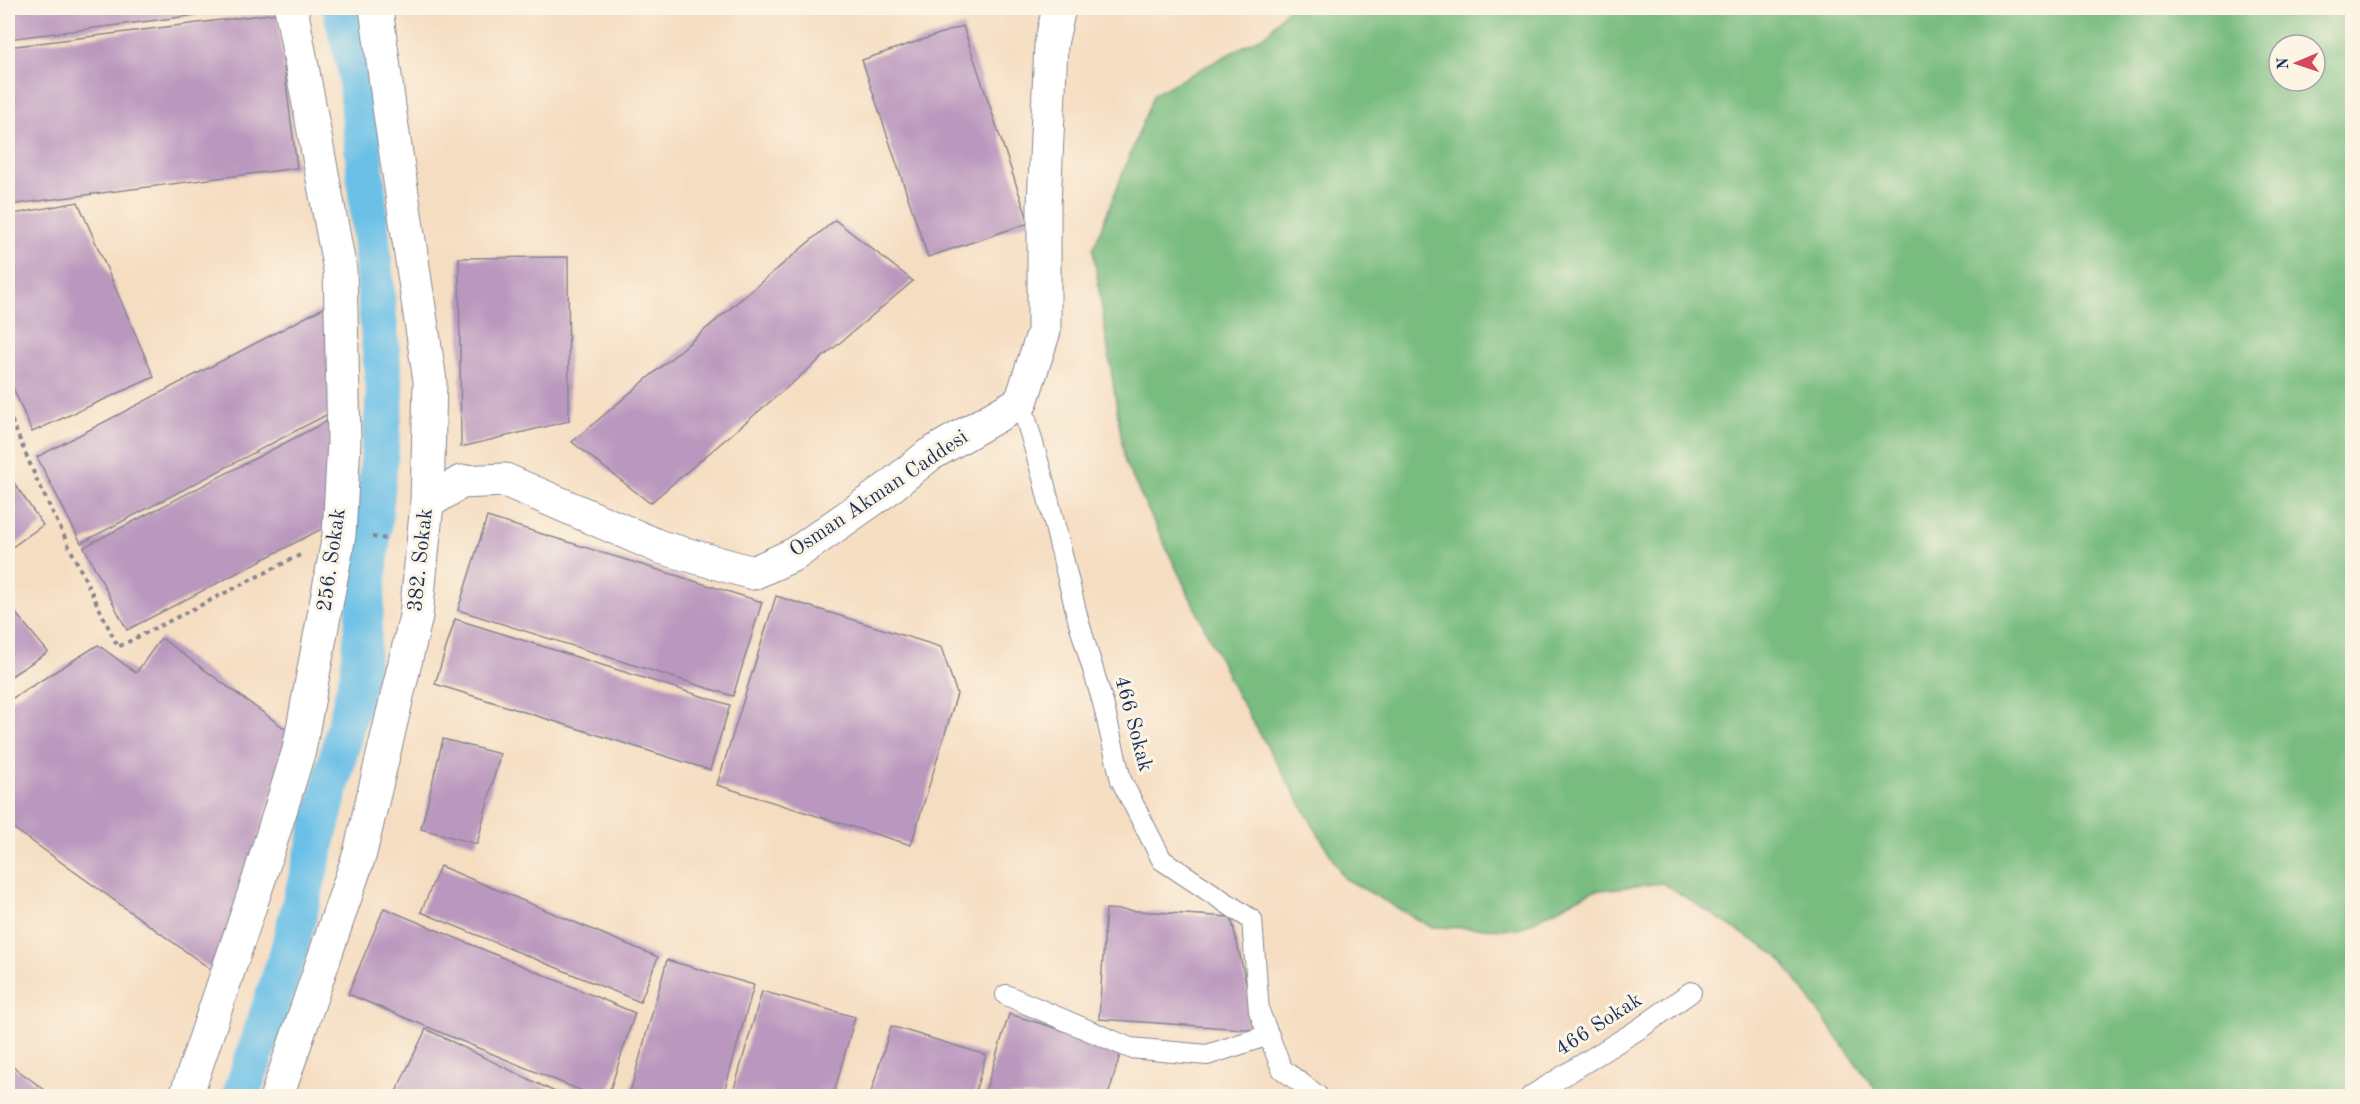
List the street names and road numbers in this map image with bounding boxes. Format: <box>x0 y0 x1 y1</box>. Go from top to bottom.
street label: Osman Akman Caddesi <box>786 427 972 561</box>
street label: 256. Sokak <box>314 507 350 613</box>
street label: 382. Sokak <box>405 507 437 613</box>
street label: 466 Sokak <box>1110 674 1156 774</box>
street label: 466 Sokak <box>1552 989 1646 1061</box>

